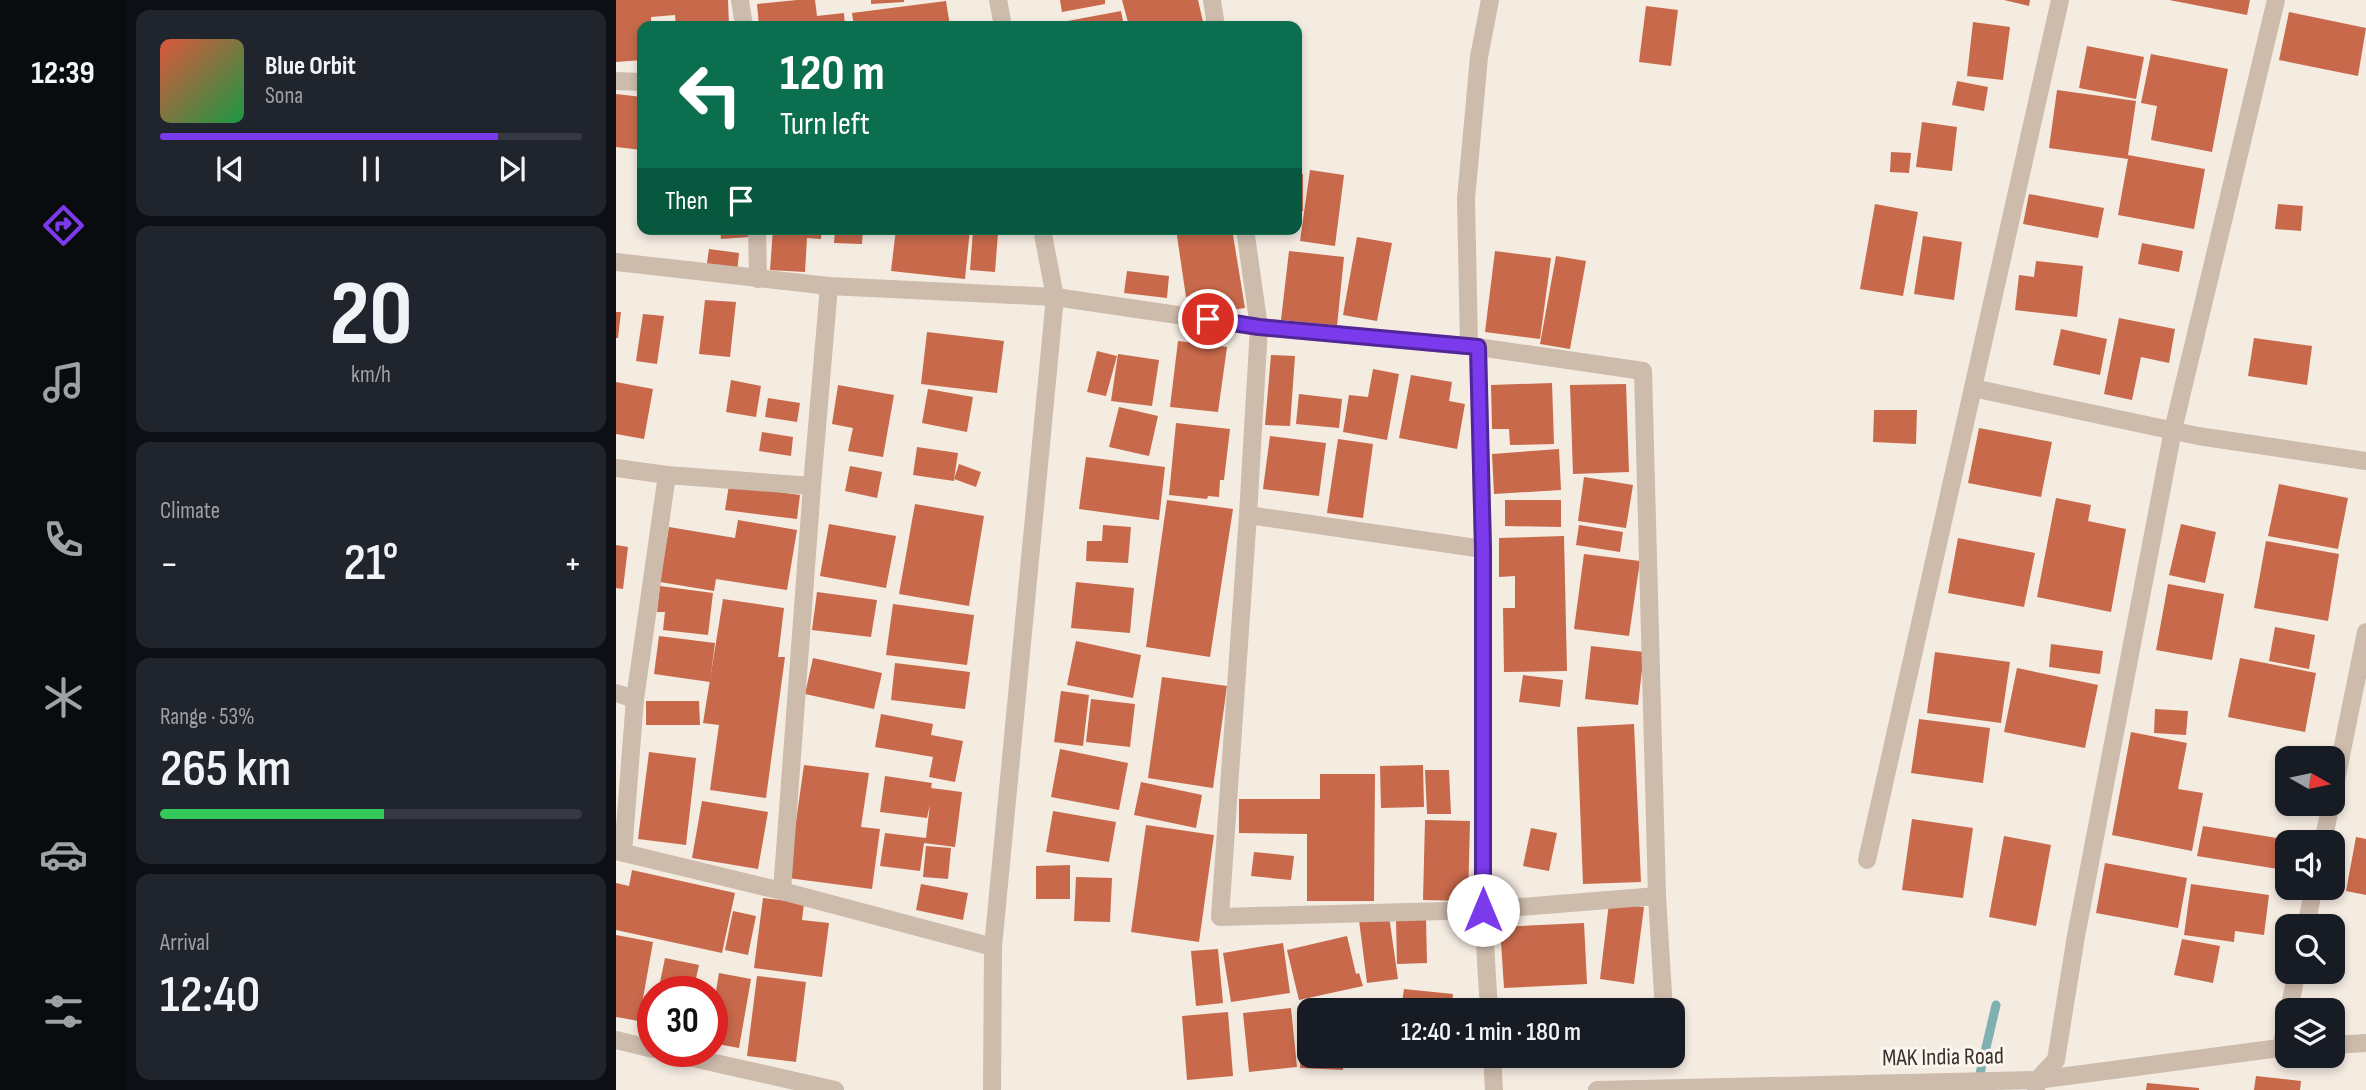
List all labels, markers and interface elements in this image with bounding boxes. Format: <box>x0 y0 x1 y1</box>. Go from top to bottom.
text: 120 m <box>780 45 885 104</box>
icon: left <box>665 49 756 140</box>
text: Blue Orbit <box>265 51 356 82</box>
text: 12:39 <box>31 54 95 93</box>
text: Sona <box>265 82 303 110</box>
text: Turn left <box>780 105 870 144</box>
icon: previous <box>211 150 249 188</box>
icon: pause <box>352 150 390 188</box>
icon: next <box>493 150 531 188</box>
icon: arrive <box>722 182 760 220</box>
text: Then <box>665 186 708 217</box>
icon: directions <box>39 201 88 250</box>
text: 20 <box>329 261 413 370</box>
pin <box>1178 289 1238 349</box>
icon: arrive <box>1189 300 1227 338</box>
icon: music <box>39 358 88 407</box>
text: km/h <box>351 361 391 389</box>
text: Climate <box>160 497 220 525</box>
icon: phone <box>39 515 88 564</box>
text: 21° <box>344 532 398 595</box>
text: − <box>160 542 179 587</box>
text: + <box>563 542 582 587</box>
icon: climate <box>39 673 88 722</box>
text: Range · 53% <box>160 703 255 731</box>
text: 265 km <box>160 738 291 801</box>
north arrow <box>2275 746 2345 816</box>
map controls <box>2275 746 2345 1068</box>
icon: car <box>39 830 88 879</box>
button: sound <box>2275 830 2345 900</box>
position arrow <box>1446 873 1520 947</box>
button: search <box>2275 914 2345 984</box>
text: Arrival <box>160 929 209 957</box>
text: 12:40 <box>160 964 260 1027</box>
speed limit sign: 30 <box>637 976 728 1067</box>
icon: filters <box>39 987 88 1036</box>
button: layers <box>2275 998 2345 1068</box>
text: 12:40 · 1 min · 180 m <box>1401 1017 1581 1048</box>
street label: MAK India Road <box>1882 1041 2004 1073</box>

